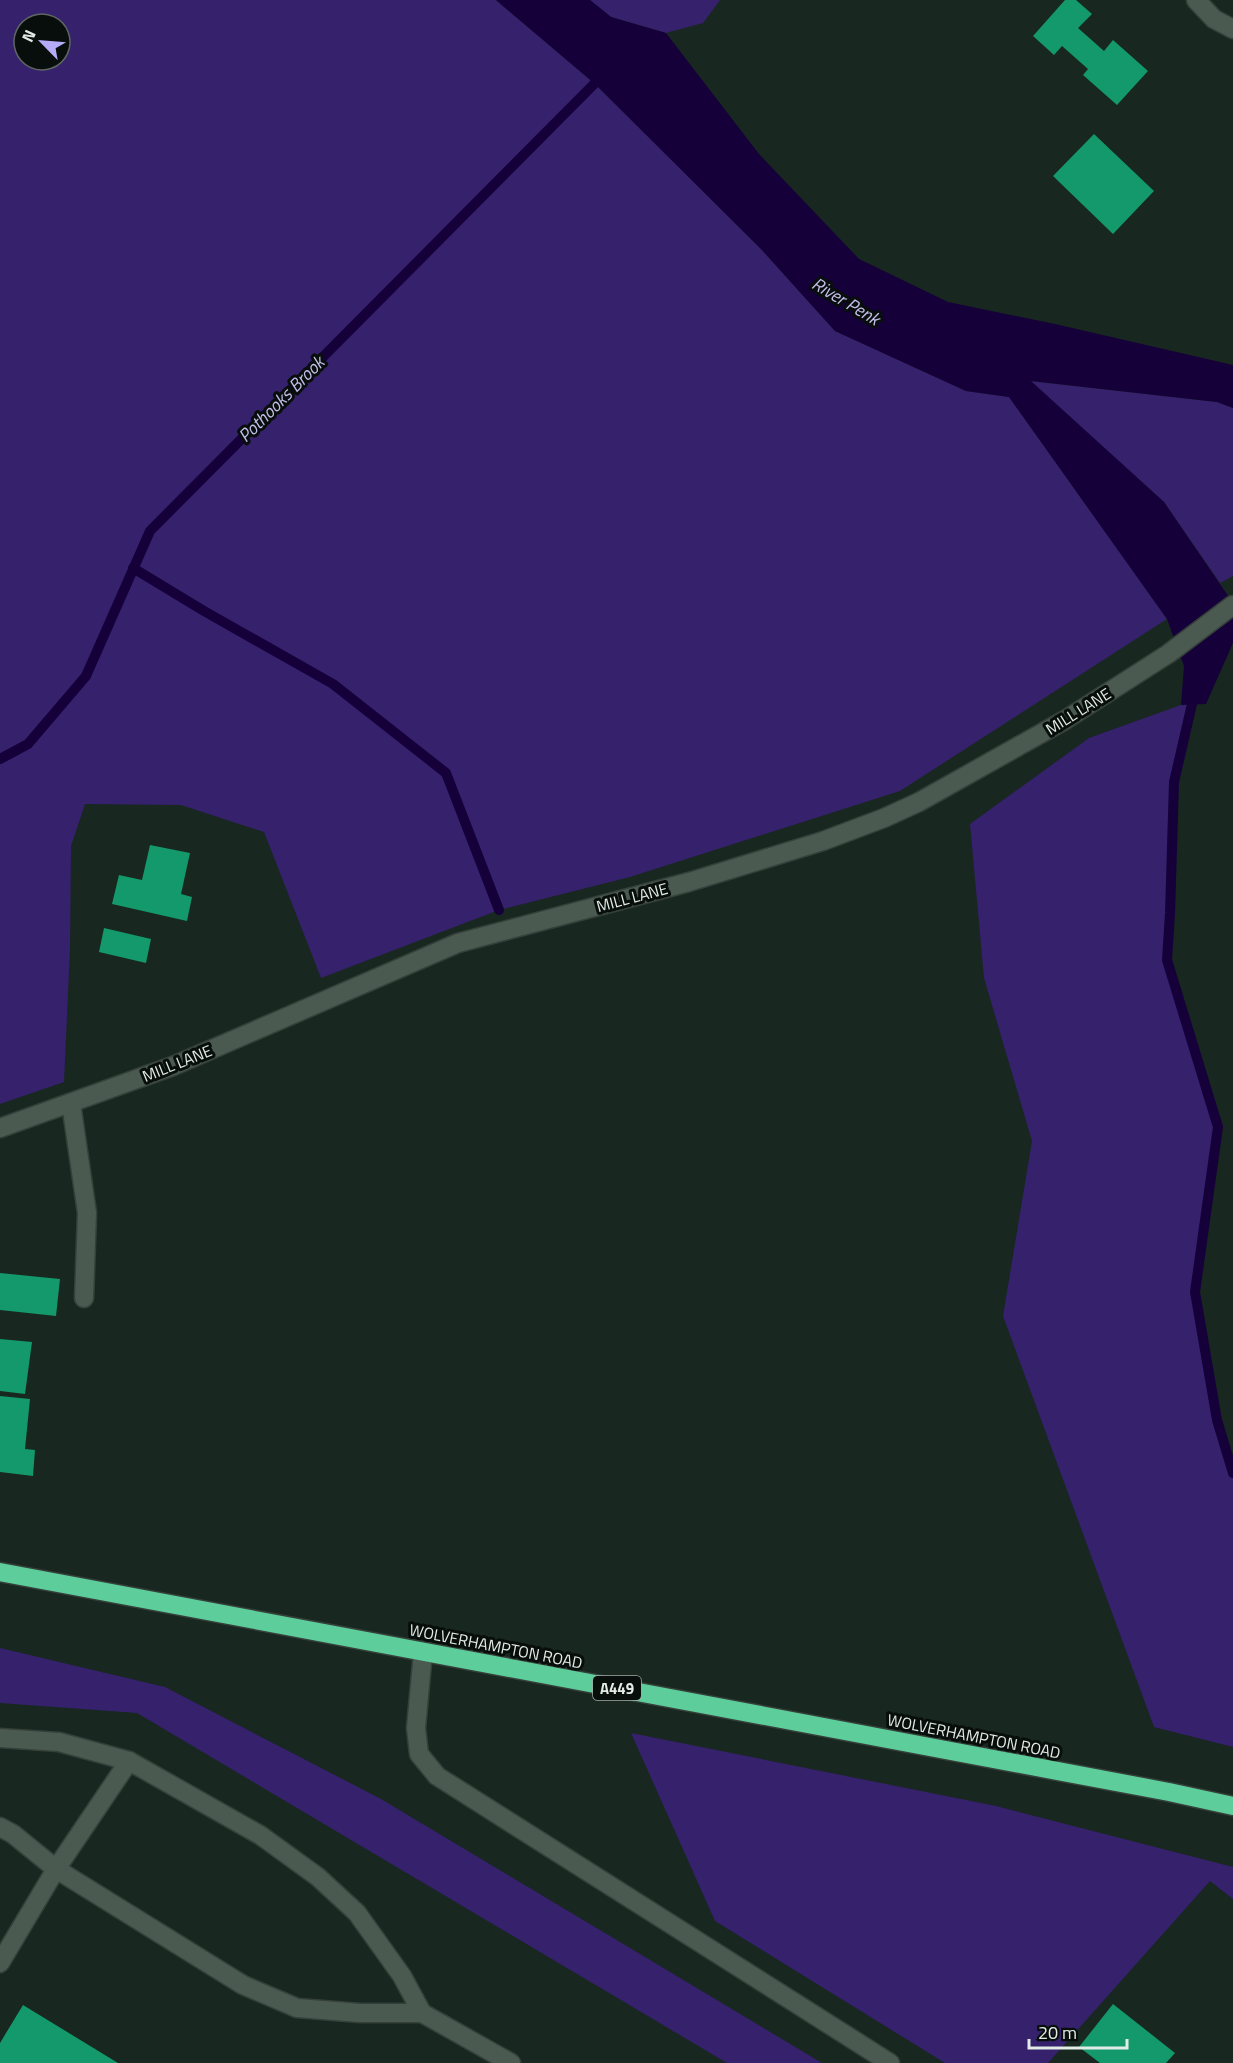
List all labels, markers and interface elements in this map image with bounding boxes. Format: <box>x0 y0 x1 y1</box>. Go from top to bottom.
north arrow <box>12 12 72 72</box>
text: N <box>15 26 42 46</box>
water label: River Penk <box>807 270 887 333</box>
water label: Pothooks Brook <box>232 348 332 448</box>
street label: MILL LANE <box>1041 681 1115 741</box>
street label: MILL LANE <box>594 876 671 918</box>
street label: MILL LANE <box>139 1038 216 1088</box>
street label: WOLVERHAMPTON ROAD <box>407 1617 585 1675</box>
road number: A449 <box>593 1676 641 1700</box>
street label: WOLVERHAMPTON ROAD <box>885 1707 1063 1765</box>
scale bar <box>1029 2012 1126 2050</box>
text: 20 m <box>1038 2019 1077 2046</box>

